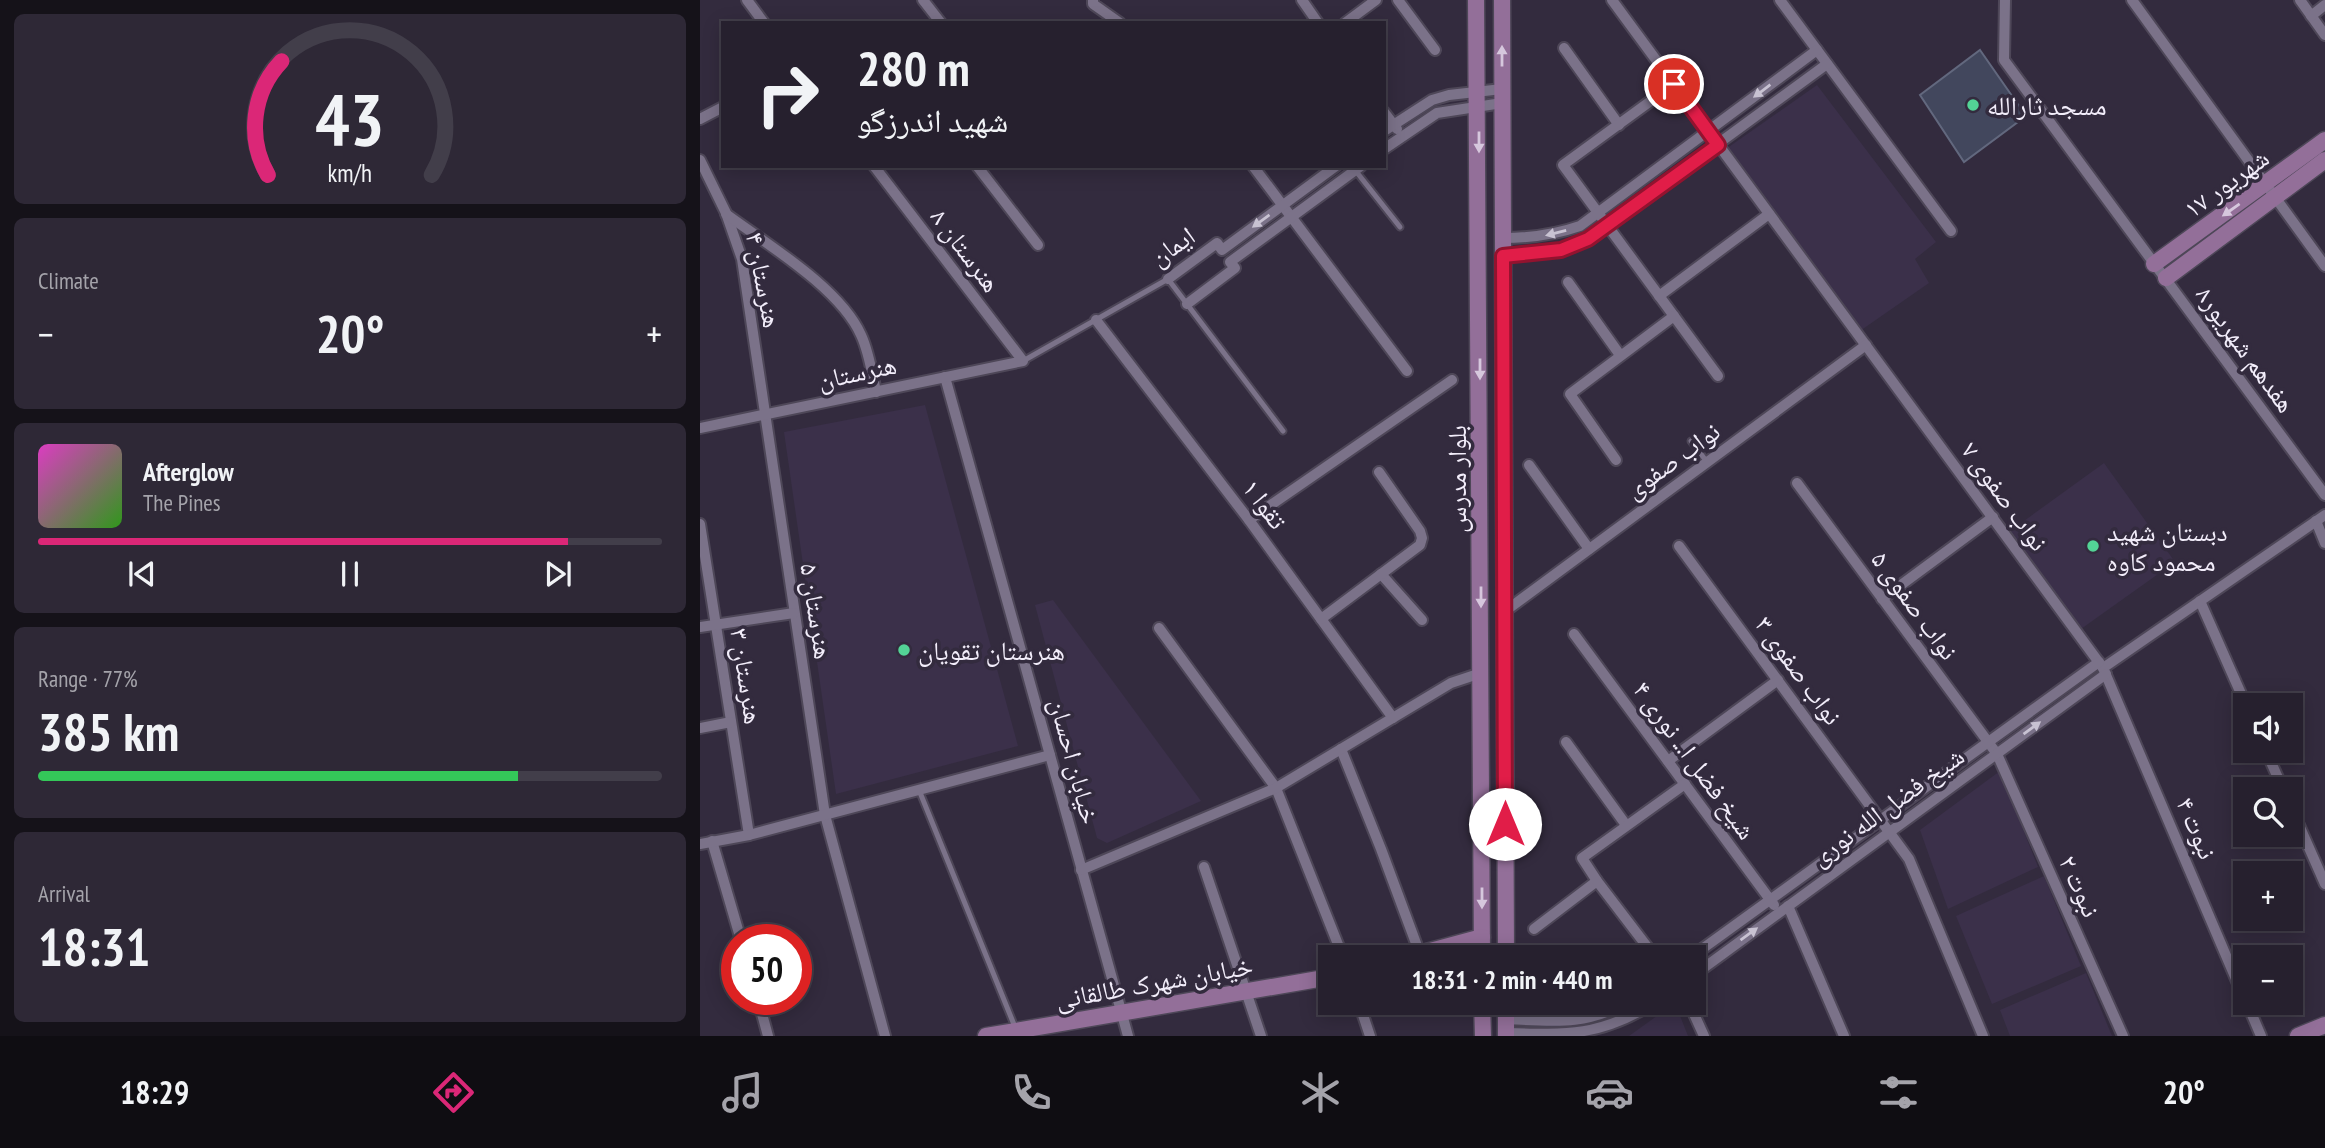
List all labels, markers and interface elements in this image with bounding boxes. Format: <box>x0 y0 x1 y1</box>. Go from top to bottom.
text: 280 m <box>857 36 970 100</box>
one-way arrow <box>1496 45 1508 67</box>
icon: right <box>742 49 833 140</box>
pin <box>1644 54 1704 114</box>
icon: arrive <box>1655 65 1693 103</box>
text: 43 <box>315 72 385 166</box>
one-way arrow <box>1753 84 1772 98</box>
place label: مسجد ثارالله <box>1987 89 2107 122</box>
marker: مسجد ثارالله <box>1965 97 1981 113</box>
text: شهید اندرزگو <box>857 99 1008 141</box>
one-way arrow <box>1473 131 1485 153</box>
street label: ۱۷ شهریور <box>2177 141 2275 225</box>
text: km/h <box>328 157 372 189</box>
street label: هنرستان ۸ <box>924 201 1008 299</box>
one-way arrow <box>2222 203 2240 217</box>
one-way arrow <box>1252 214 1270 228</box>
street label: ایمان <box>1143 219 1201 273</box>
one-way arrow <box>1545 228 1567 239</box>
street label: هنرستان ۴ <box>739 229 789 331</box>
text: Climate <box>38 266 99 295</box>
street label: هفدهم شهریور۸ <box>2188 279 2303 419</box>
text: 20° <box>316 300 384 367</box>
text: − <box>38 309 54 358</box>
text: + <box>646 309 662 358</box>
street label: هنرستان <box>815 348 899 396</box>
one-way arrow <box>1474 358 1486 380</box>
street label: نواب صفوی <box>1618 414 1726 506</box>
street label: بلوار مدرس <box>1440 425 1473 533</box>
street label: نواب صفوی ۷ <box>1954 435 2056 557</box>
text: Afterglow <box>143 455 234 488</box>
street label: تقوا ۱ <box>1235 472 1295 536</box>
text: The Pines <box>143 488 221 517</box>
place label: دبستان شهید محمود کاوه <box>2107 515 2228 578</box>
marker: دبستان شهید محمود کاوه <box>2085 538 2101 554</box>
street label: نواب صفوی ۵ <box>1864 544 1966 666</box>
icon: previous <box>123 555 161 593</box>
icon: pause <box>331 555 369 593</box>
icon: next <box>539 555 577 593</box>
street label: هنرستان ۵ <box>793 561 841 661</box>
one-way arrow <box>1475 586 1487 608</box>
street label: نواب صفوی ۳ <box>1748 609 1850 731</box>
street label: هنرستان ۳ <box>723 626 771 726</box>
place label: هنرستان تقویان <box>918 634 1065 667</box>
marker: هنرستان تقویان <box>896 642 912 658</box>
text: Range · 77% <box>38 664 138 693</box>
street label: شیخ فضل ا... نوری ۴ <box>1626 674 1764 846</box>
map controls <box>2233 693 2303 1015</box>
button: sound <box>2233 693 2303 763</box>
street label: خیابان احسان <box>1042 695 1108 827</box>
text: 385 km <box>38 698 179 765</box>
one-way arrow <box>2023 722 2041 736</box>
street label: شیخ فضل الله نوری <box>1804 739 1971 874</box>
button: search <box>2233 777 2303 847</box>
position arrow <box>1468 787 1542 861</box>
street label: نبوت ۴ <box>2169 792 2225 864</box>
street label: نبوت ۲ <box>2052 850 2108 922</box>
button: + <box>2233 861 2303 931</box>
text: Arrival <box>38 879 90 908</box>
one-way arrow <box>1476 887 1488 909</box>
text: 18:31 <box>38 913 150 980</box>
speed limit sign: 50 <box>721 924 812 1015</box>
one-way arrow <box>1740 928 1758 942</box>
button: − <box>2233 945 2303 1015</box>
street label: خیابان شهرک طالقانی <box>1053 948 1255 1016</box>
text: 18:31 · 2 min · 440 m <box>1412 963 1612 996</box>
icon: directions <box>429 1068 478 1117</box>
icon: music <box>718 1068 767 1117</box>
icon: phone <box>1007 1068 1056 1117</box>
icon: climate <box>1296 1068 1345 1117</box>
icon: car <box>1585 1068 1634 1117</box>
icon: filters <box>1874 1068 1923 1117</box>
text: 18:29 <box>120 1071 189 1113</box>
text: 20° <box>2163 1071 2205 1113</box>

